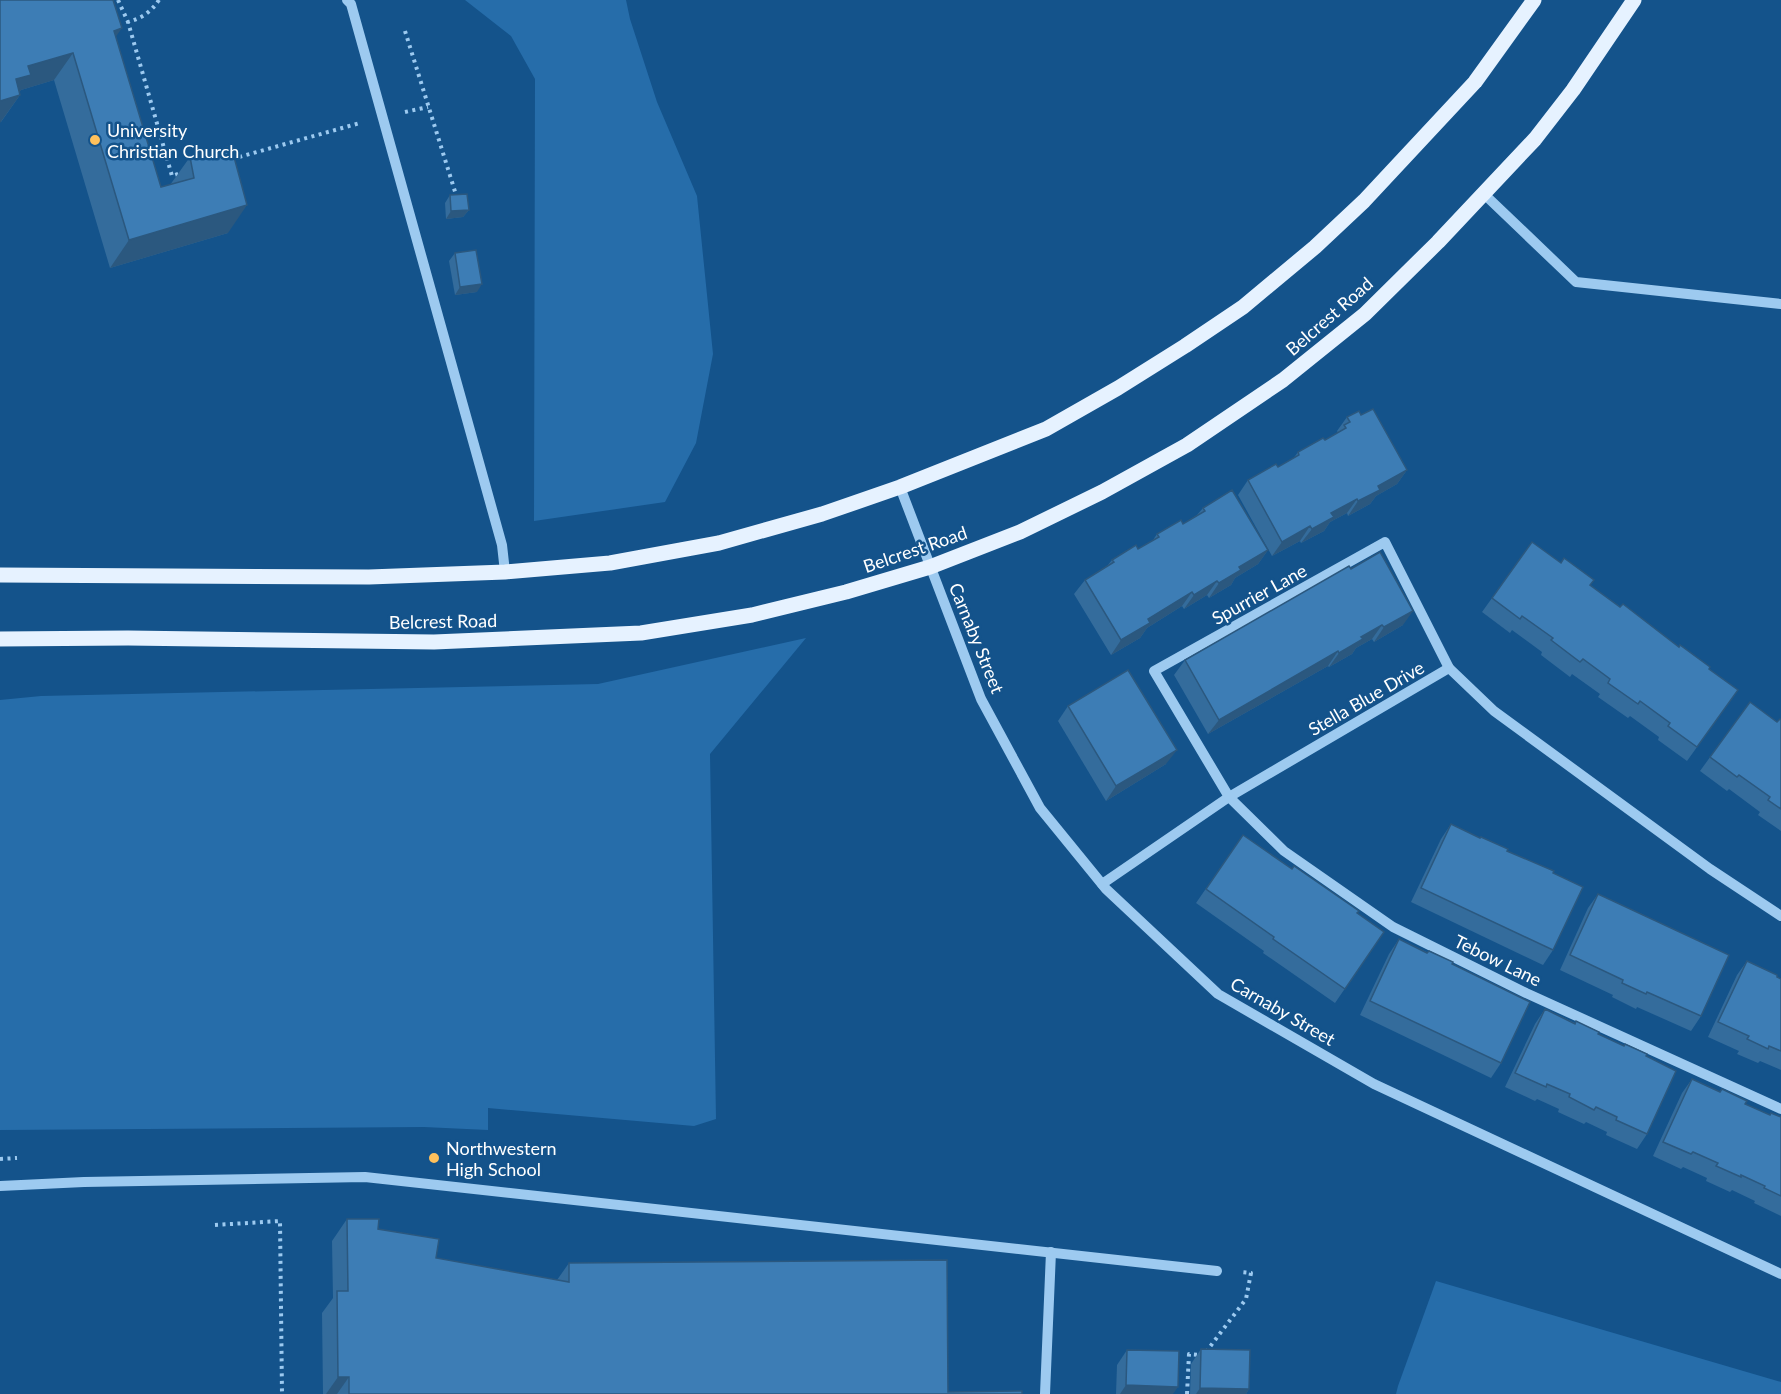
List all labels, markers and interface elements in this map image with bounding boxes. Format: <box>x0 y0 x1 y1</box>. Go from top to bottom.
place label: University Christian Church <box>107 119 239 162</box>
marker: University Christian Church <box>88 133 102 147</box>
street label: Belcrest Road <box>1281 272 1377 360</box>
street label: Belcrest Road <box>860 521 970 577</box>
street label: Spurrier Lane <box>1208 559 1310 629</box>
street label: Carnaby Street <box>945 580 1009 697</box>
street label: Belcrest Road <box>389 609 497 633</box>
street label: Stella Blue Drive <box>1304 656 1428 740</box>
street label: Tebow Lane <box>1451 929 1545 991</box>
street label: Carnaby Street <box>1227 972 1340 1050</box>
place label: Northwestern High School <box>446 1137 557 1180</box>
marker: Northwestern High School <box>427 1151 441 1165</box>

